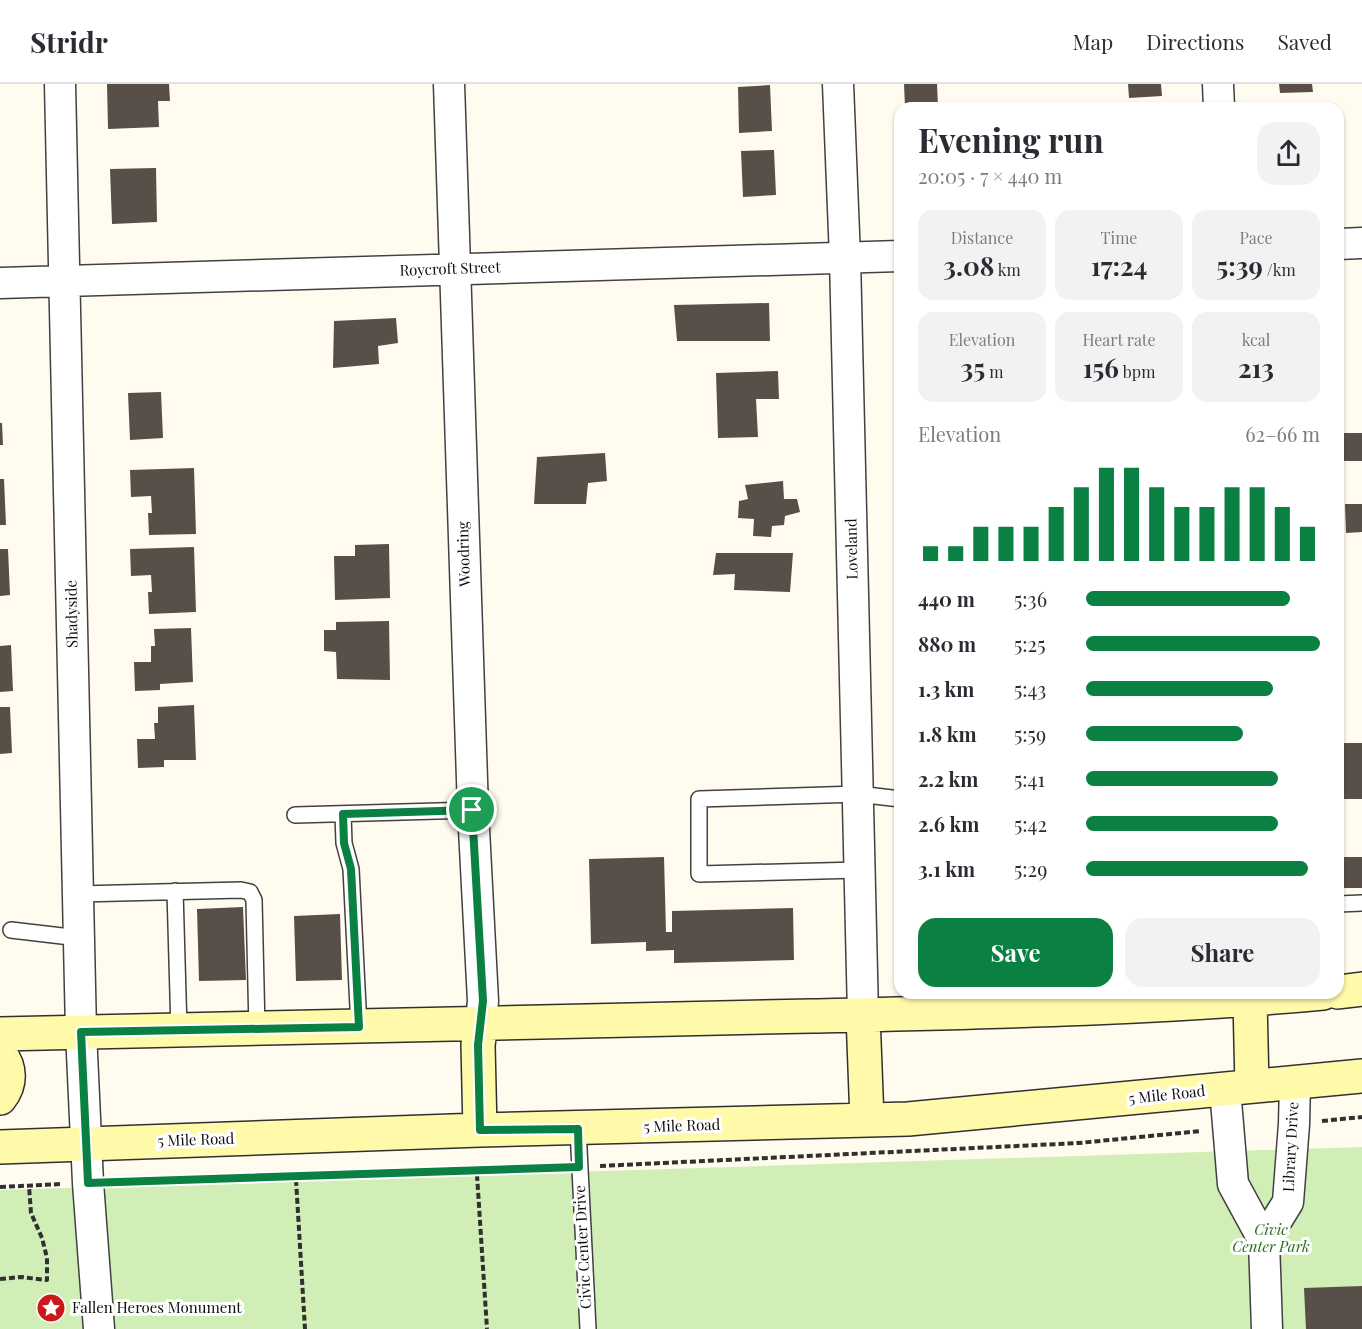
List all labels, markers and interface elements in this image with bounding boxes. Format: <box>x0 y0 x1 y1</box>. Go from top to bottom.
text: Stridr <box>30 23 108 60</box>
text: Map <box>1072 27 1113 55</box>
text: Directions <box>1146 27 1244 55</box>
text: Saved <box>1277 27 1332 55</box>
text: Evening run <box>918 117 1104 161</box>
button: share <box>1257 122 1320 185</box>
text: 20:05 · 7 × 440 m <box>918 162 1062 189</box>
text: Distance <box>951 227 1013 248</box>
text: Time <box>1101 227 1137 248</box>
text: Pace <box>1239 227 1273 248</box>
text: 3.08 <box>943 248 994 283</box>
text: 17:24 <box>1091 248 1147 283</box>
text: 5:39 <box>1216 248 1263 283</box>
street label: Roycroft Street <box>399 256 502 280</box>
text: km <box>994 259 1021 280</box>
text: /km <box>1263 259 1296 280</box>
text: Elevation <box>949 329 1015 350</box>
text: Heart rate <box>1082 329 1156 350</box>
text: kcal <box>1242 329 1270 350</box>
text: 35 <box>961 350 985 385</box>
text: 156 <box>1083 350 1119 385</box>
text: 213 <box>1238 350 1274 385</box>
text: m <box>985 361 1003 382</box>
text: bpm <box>1119 361 1155 382</box>
text: Elevation <box>918 420 1001 447</box>
text: 62–66 m <box>1245 420 1320 447</box>
street label: Loveland <box>840 518 862 580</box>
street label: Woodring <box>452 521 474 588</box>
street label: Shadyside <box>60 580 82 648</box>
text: 440 m <box>918 585 975 612</box>
text: 5:36 <box>1014 585 1047 612</box>
text: 880 m <box>918 630 976 657</box>
text: 5:25 <box>1014 630 1046 657</box>
text: 1.3 km <box>918 675 974 702</box>
text: 5:43 <box>1014 675 1046 702</box>
text: 1.8 km <box>918 720 977 747</box>
text: 5:59 <box>1014 720 1046 747</box>
text: 2.2 km <box>918 765 978 792</box>
text: 5:41 <box>1014 765 1045 792</box>
pin <box>446 784 497 835</box>
icon: arrive <box>455 793 488 826</box>
text: 2.6 km <box>918 810 979 837</box>
text: 5:42 <box>1014 810 1047 837</box>
text: 3.1 km <box>918 855 975 882</box>
text: 5:29 <box>1014 855 1047 882</box>
button: Save <box>918 918 1113 987</box>
button: Share <box>1125 918 1320 987</box>
street label: 5 Mile Road <box>1128 1080 1206 1108</box>
street label: Library Drive <box>1278 1101 1302 1192</box>
street label: 5 Mile Road <box>643 1114 721 1136</box>
street label: 5 Mile Road <box>157 1128 235 1150</box>
street label: Civic Center Drive <box>569 1185 595 1310</box>
park label: Civic Center Park <box>1232 1219 1310 1256</box>
place icon: Fallen Heroes Monument <box>35 1292 67 1324</box>
place label: Fallen Heroes Monument <box>72 1297 242 1317</box>

